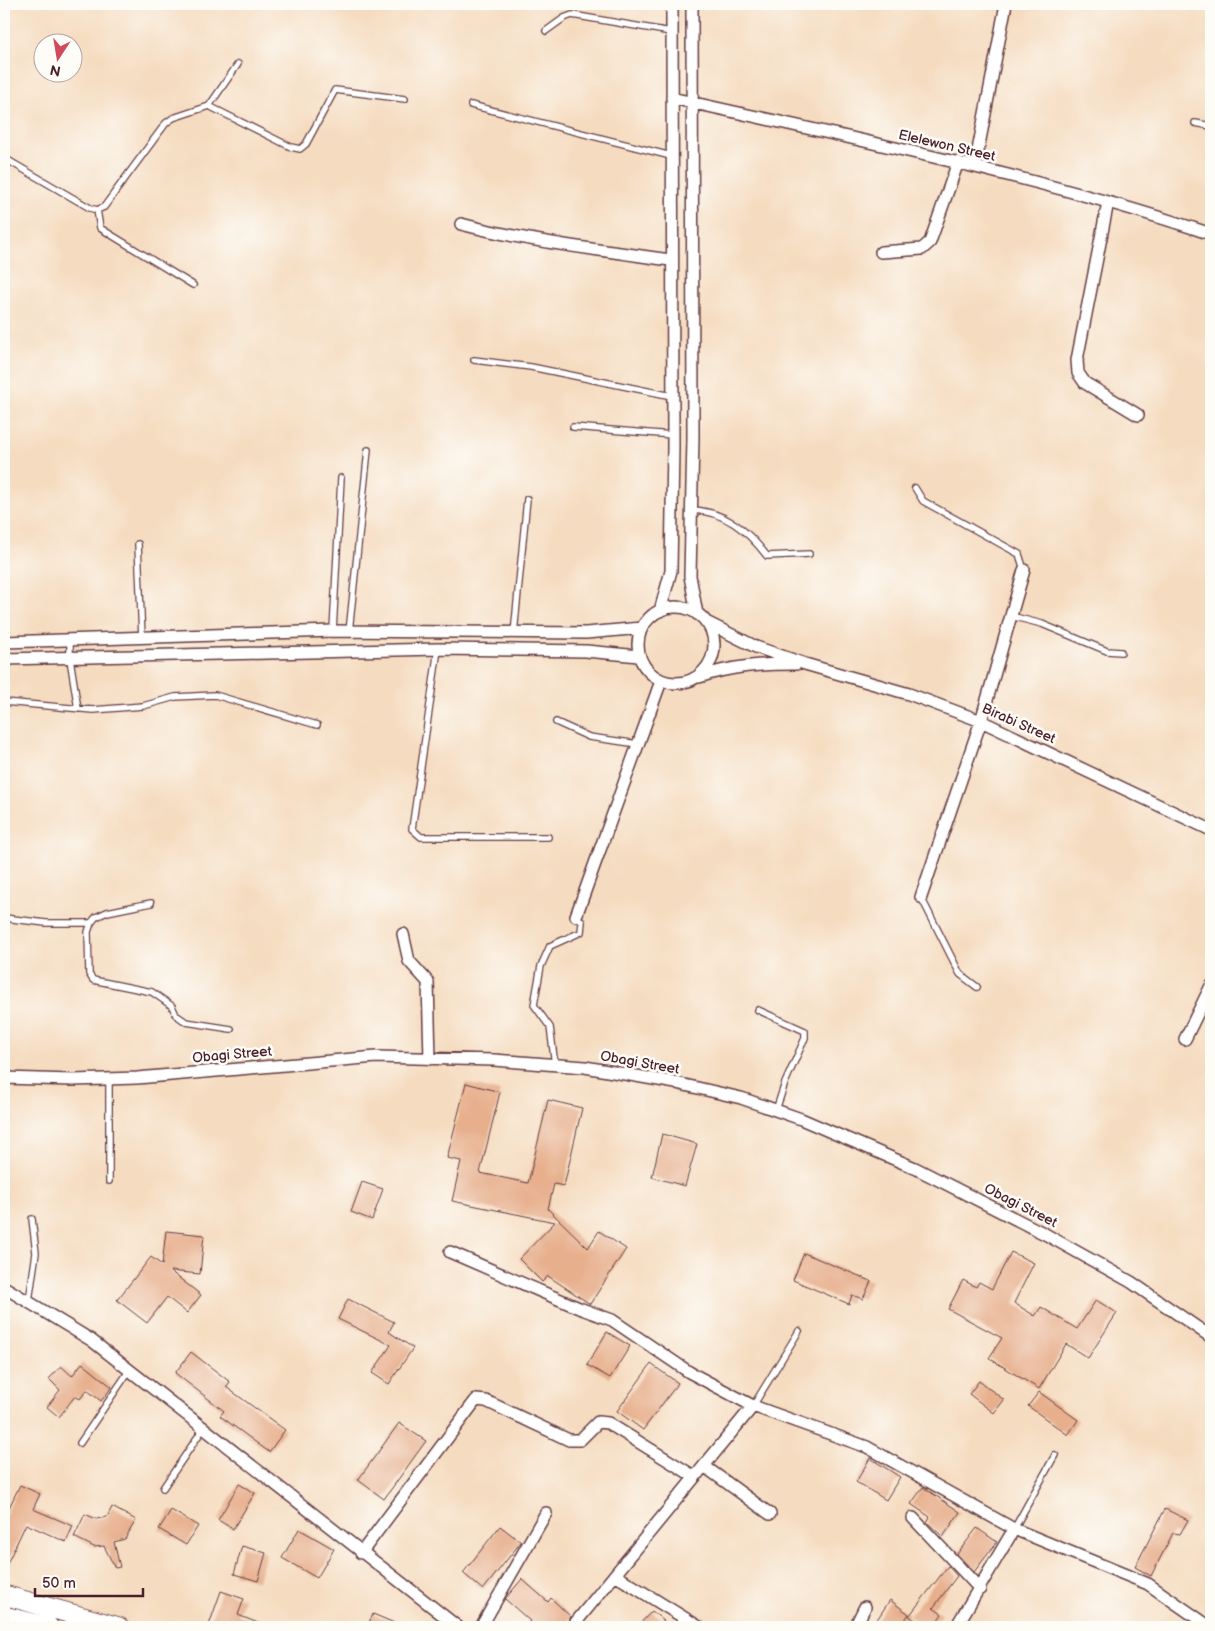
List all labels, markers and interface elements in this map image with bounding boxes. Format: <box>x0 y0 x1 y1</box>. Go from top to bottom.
north arrow <box>32 32 82 82</box>
text: N <box>48 61 62 80</box>
street label: Elelewon Street <box>897 126 998 165</box>
street label: Birabi Street <box>979 700 1059 748</box>
street label: Obagi Street <box>192 1042 273 1066</box>
street label: Obagi Street <box>599 1047 681 1078</box>
street label: Obagi Street <box>981 1180 1061 1231</box>
scale bar <box>35 1566 142 1598</box>
text: 50 m <box>42 1574 76 1593</box>

